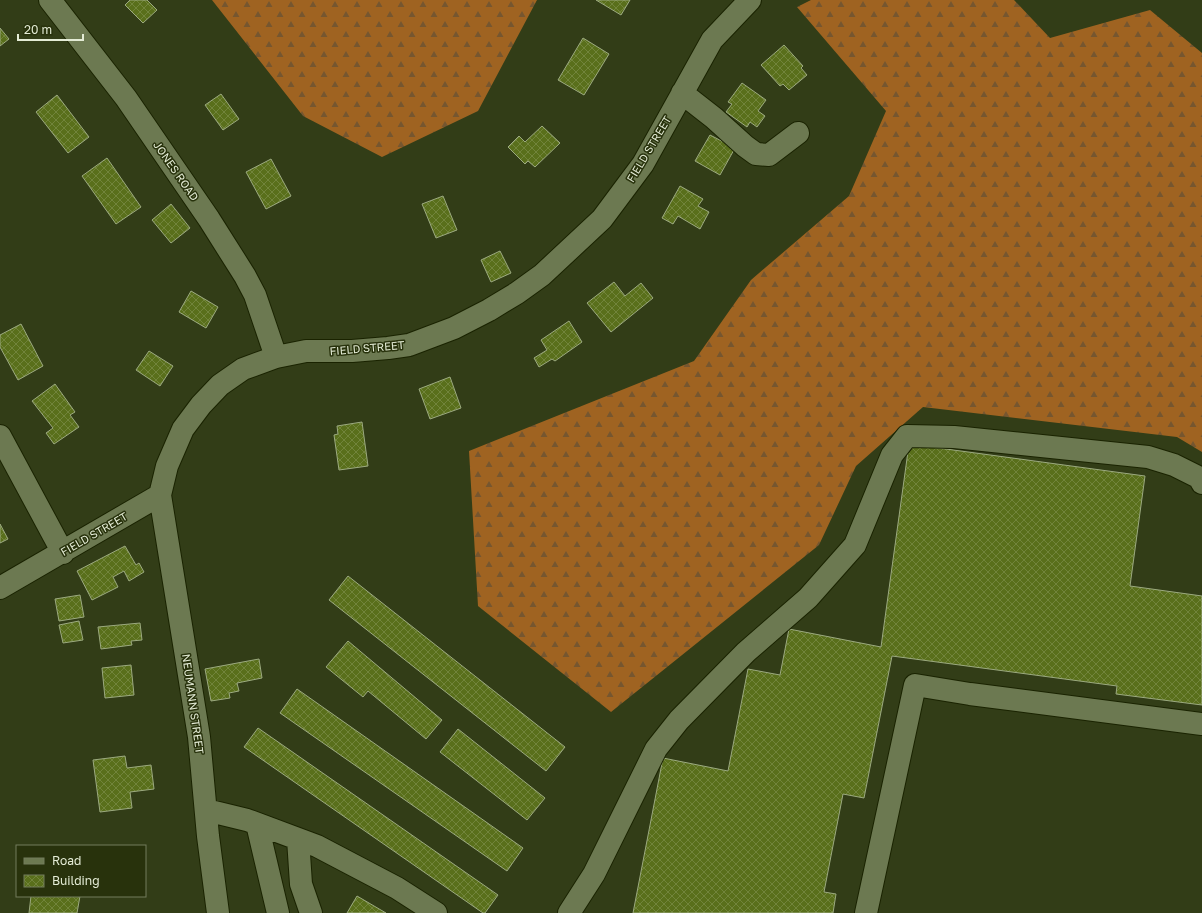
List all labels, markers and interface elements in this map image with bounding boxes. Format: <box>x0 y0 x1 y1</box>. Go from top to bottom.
scale bar <box>18 16 83 42</box>
text: 20 m <box>24 22 52 37</box>
street label: FIELD STREET <box>624 113 674 184</box>
street label: JONES ROAD <box>151 138 202 203</box>
street label: FIELD STREET <box>329 338 405 357</box>
street label: FIELD STREET <box>58 509 130 558</box>
street label: NEUMANN STREET <box>180 653 207 755</box>
legend <box>16 845 146 897</box>
text: Road <box>52 853 81 868</box>
text: Building <box>52 873 100 888</box>

